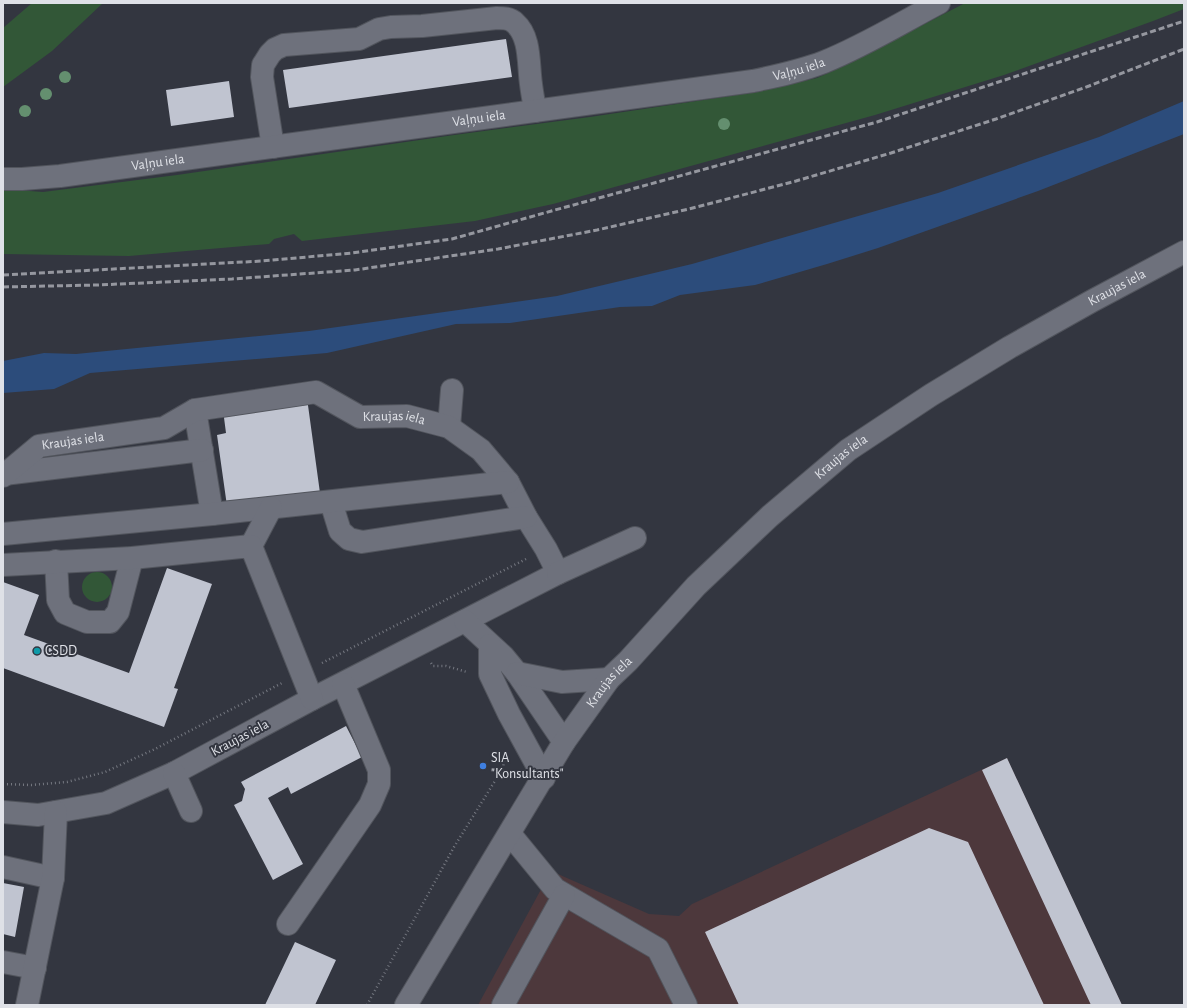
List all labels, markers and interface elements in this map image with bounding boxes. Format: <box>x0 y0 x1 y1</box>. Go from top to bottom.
street label: Vaļņu iela <box>772 55 828 84</box>
street label: Vaļņu iela <box>451 108 507 129</box>
street label: Vaļņu iela <box>130 152 186 173</box>
street label: Kraujas iela <box>1086 266 1149 309</box>
street label: Kraujas iela <box>362 409 427 428</box>
street label: Kraujas iela <box>41 430 105 453</box>
street label: Kraujas iela <box>812 432 871 482</box>
place label: CSDD <box>45 644 77 658</box>
marker: CSDD <box>32 646 42 656</box>
street label: Kraujas iela <box>584 653 635 711</box>
street label: Kraujas iela <box>209 717 272 759</box>
place label: SIA "Konsultants" <box>491 751 564 781</box>
marker: SIA "Konsultants" <box>478 761 488 771</box>

